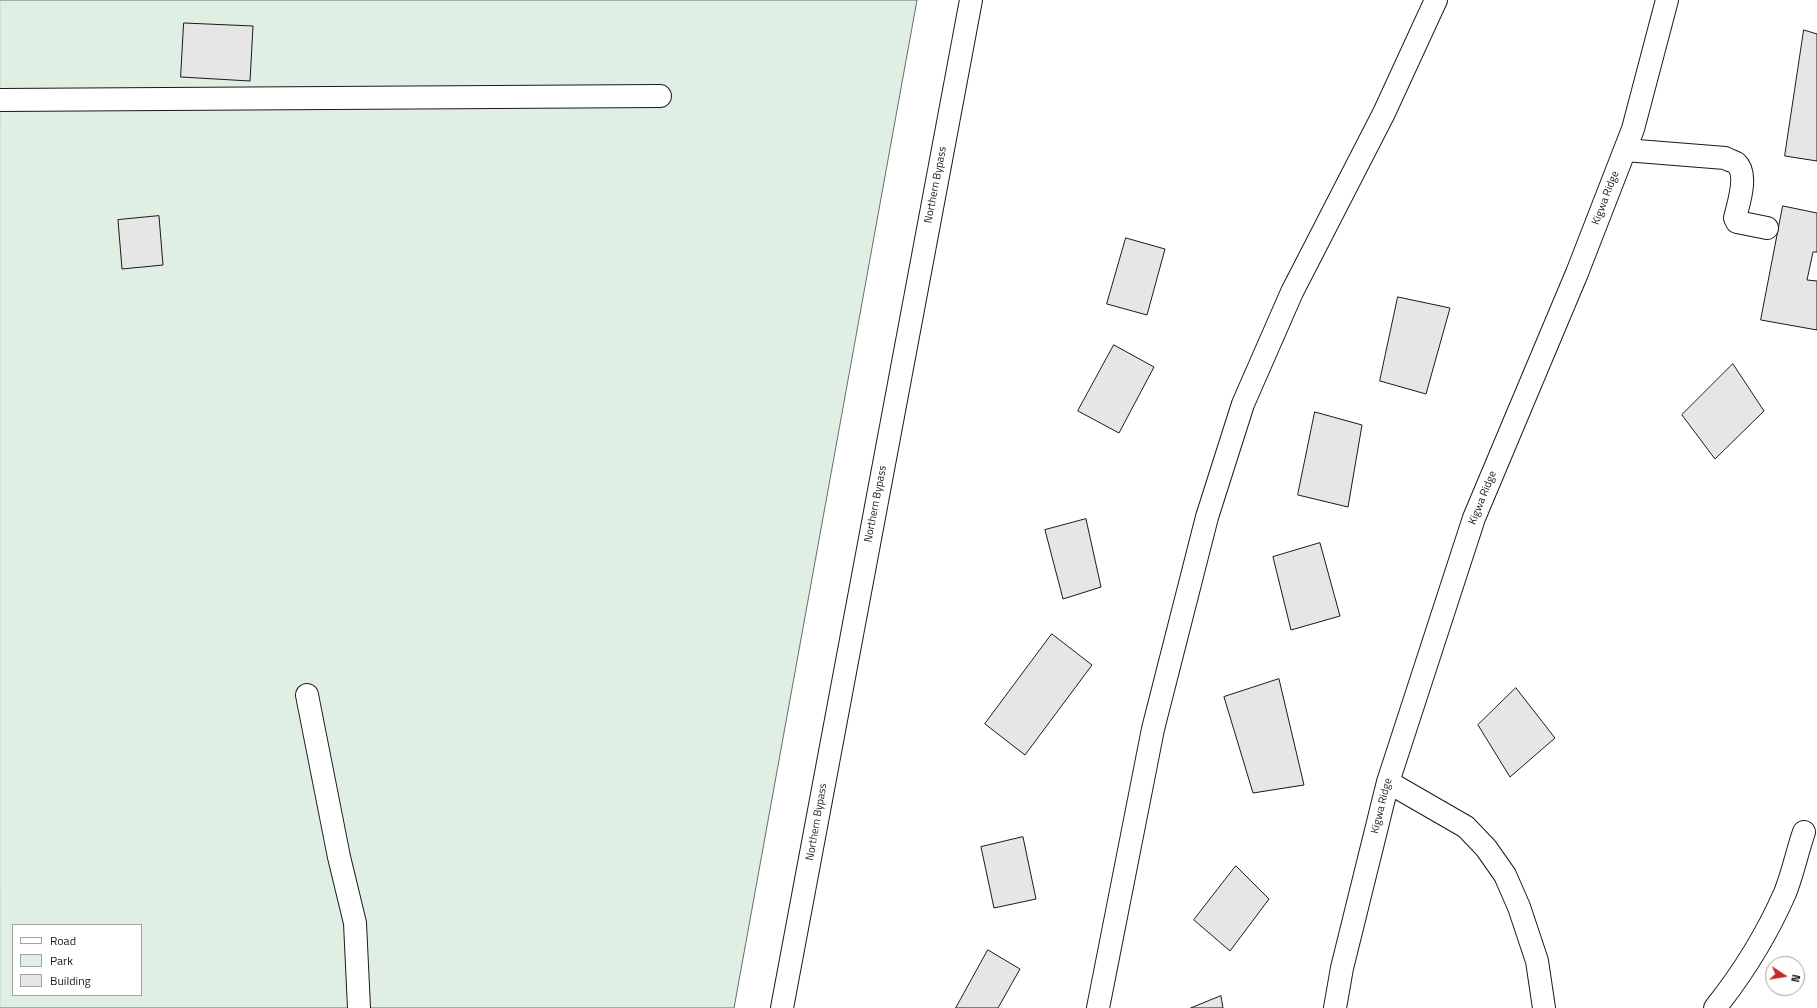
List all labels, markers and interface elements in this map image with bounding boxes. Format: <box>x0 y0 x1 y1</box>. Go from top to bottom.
street label: Northern Bypass <box>922 145 950 225</box>
street label: Kigwa Ridge <box>1590 169 1622 227</box>
street label: Northern Bypass <box>862 464 890 544</box>
street label: Kigwa Ridge <box>1466 469 1500 527</box>
street label: Kigwa Ridge <box>1369 777 1395 835</box>
street label: Northern Bypass <box>804 782 830 862</box>
legend <box>12 924 142 996</box>
text: Road <box>50 931 76 950</box>
text: Park <box>50 951 73 970</box>
north arrow <box>1765 956 1805 996</box>
text: Building <box>50 971 91 990</box>
text: N <box>1787 973 1804 984</box>

